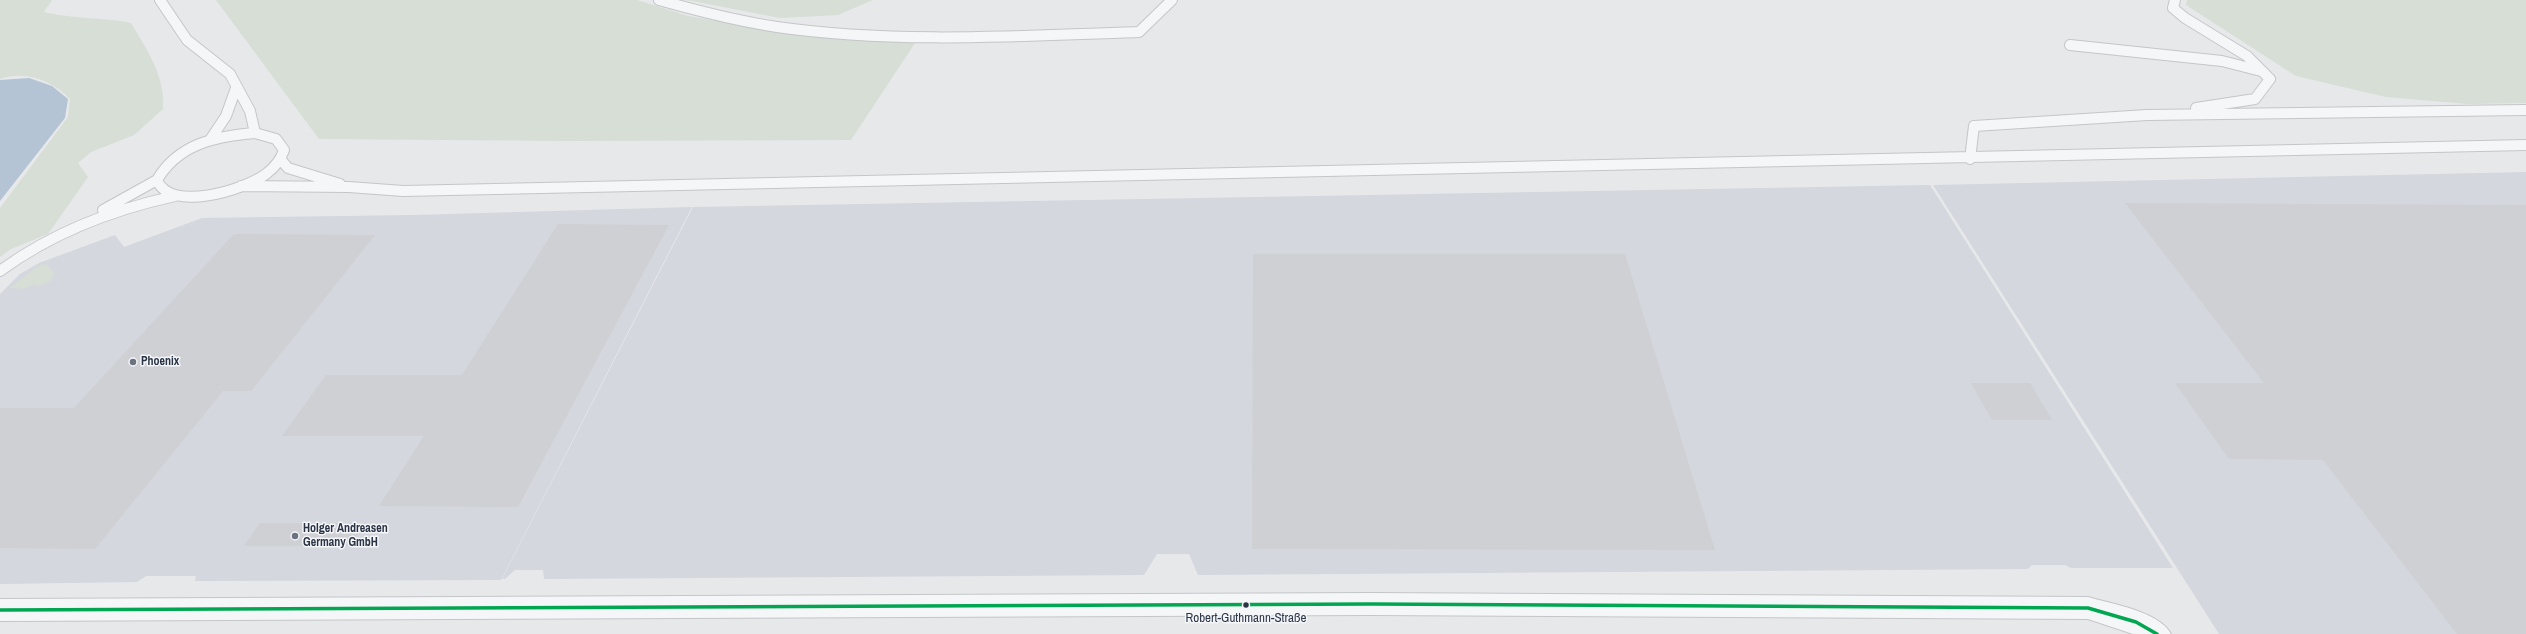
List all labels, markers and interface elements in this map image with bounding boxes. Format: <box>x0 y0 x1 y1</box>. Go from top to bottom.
place label: Phoenix <box>141 355 179 369</box>
marker: Phoenix <box>128 357 138 367</box>
place label: Holger Andreasen Germany GmbH <box>303 522 388 550</box>
marker: Holger Andreasen Germany GmbH <box>290 531 300 541</box>
marker: Robert-Guthmann-Straße <box>1241 600 1251 610</box>
place label: Robert-Guthmann-Straße <box>1186 611 1306 627</box>

